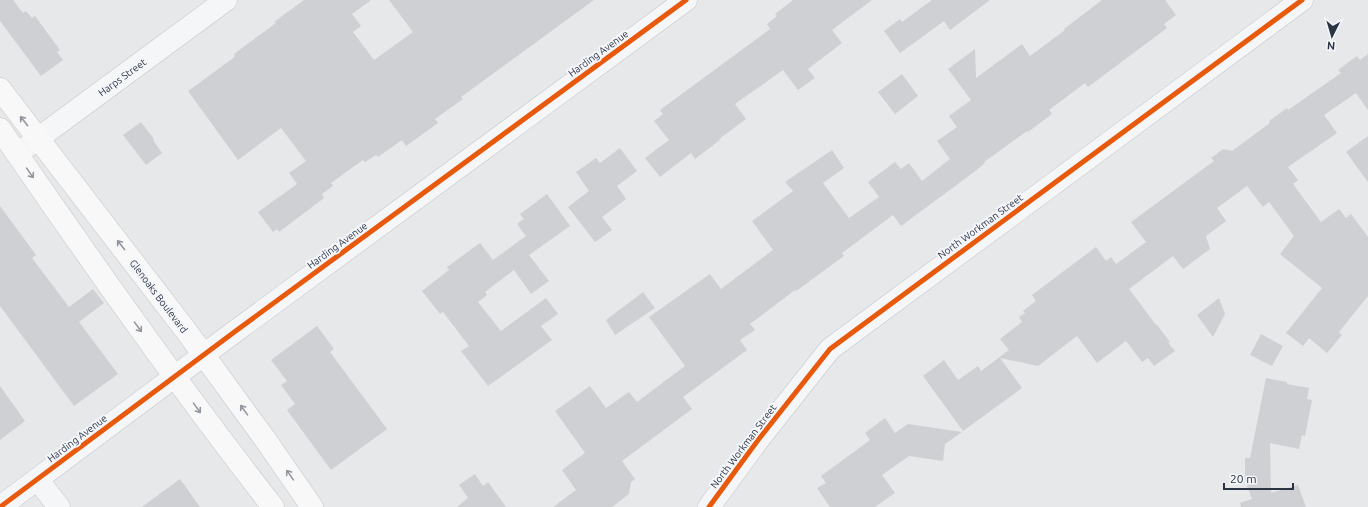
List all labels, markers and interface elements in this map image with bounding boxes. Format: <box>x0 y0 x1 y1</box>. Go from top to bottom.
north arrow <box>1312 16 1352 56</box>
street label: Harding Avenue <box>566 28 630 79</box>
text: N <box>1327 40 1336 52</box>
street label: Harps Street <box>96 56 148 98</box>
one-way arrow <box>19 116 28 127</box>
one-way arrow <box>26 167 34 178</box>
street label: North Workman Street <box>936 192 1025 261</box>
street label: Harding Avenue <box>305 220 369 271</box>
one-way arrow <box>117 240 126 251</box>
street label: Glenoaks Boulevard <box>127 258 190 335</box>
one-way arrow <box>134 321 142 332</box>
one-way arrow <box>193 402 202 413</box>
street label: North Workman Street <box>708 402 779 490</box>
one-way arrow <box>240 405 248 416</box>
street label: Harding Avenue <box>45 412 109 464</box>
scale bar <box>1224 465 1293 491</box>
one-way arrow <box>286 470 294 481</box>
text: 20 m <box>1230 472 1257 485</box>

